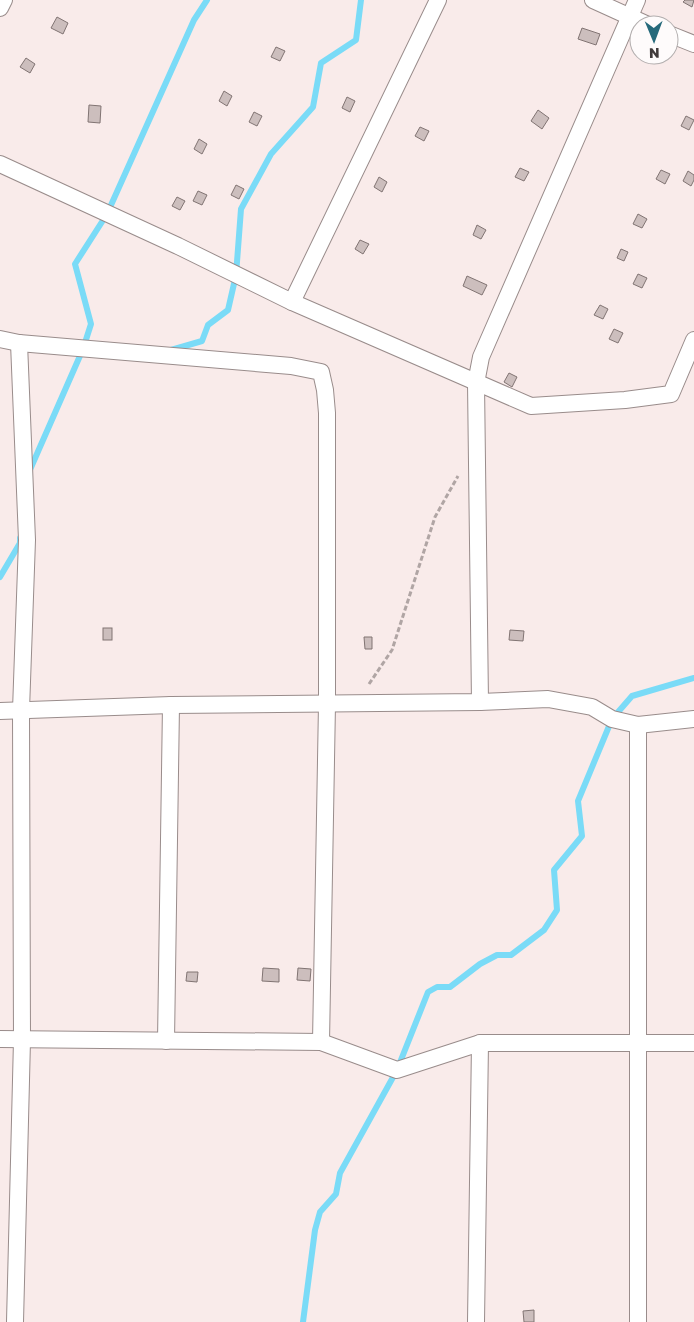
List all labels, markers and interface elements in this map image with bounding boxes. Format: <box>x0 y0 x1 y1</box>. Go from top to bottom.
north arrow <box>629 15 679 65</box>
text: N <box>649 45 660 62</box>

